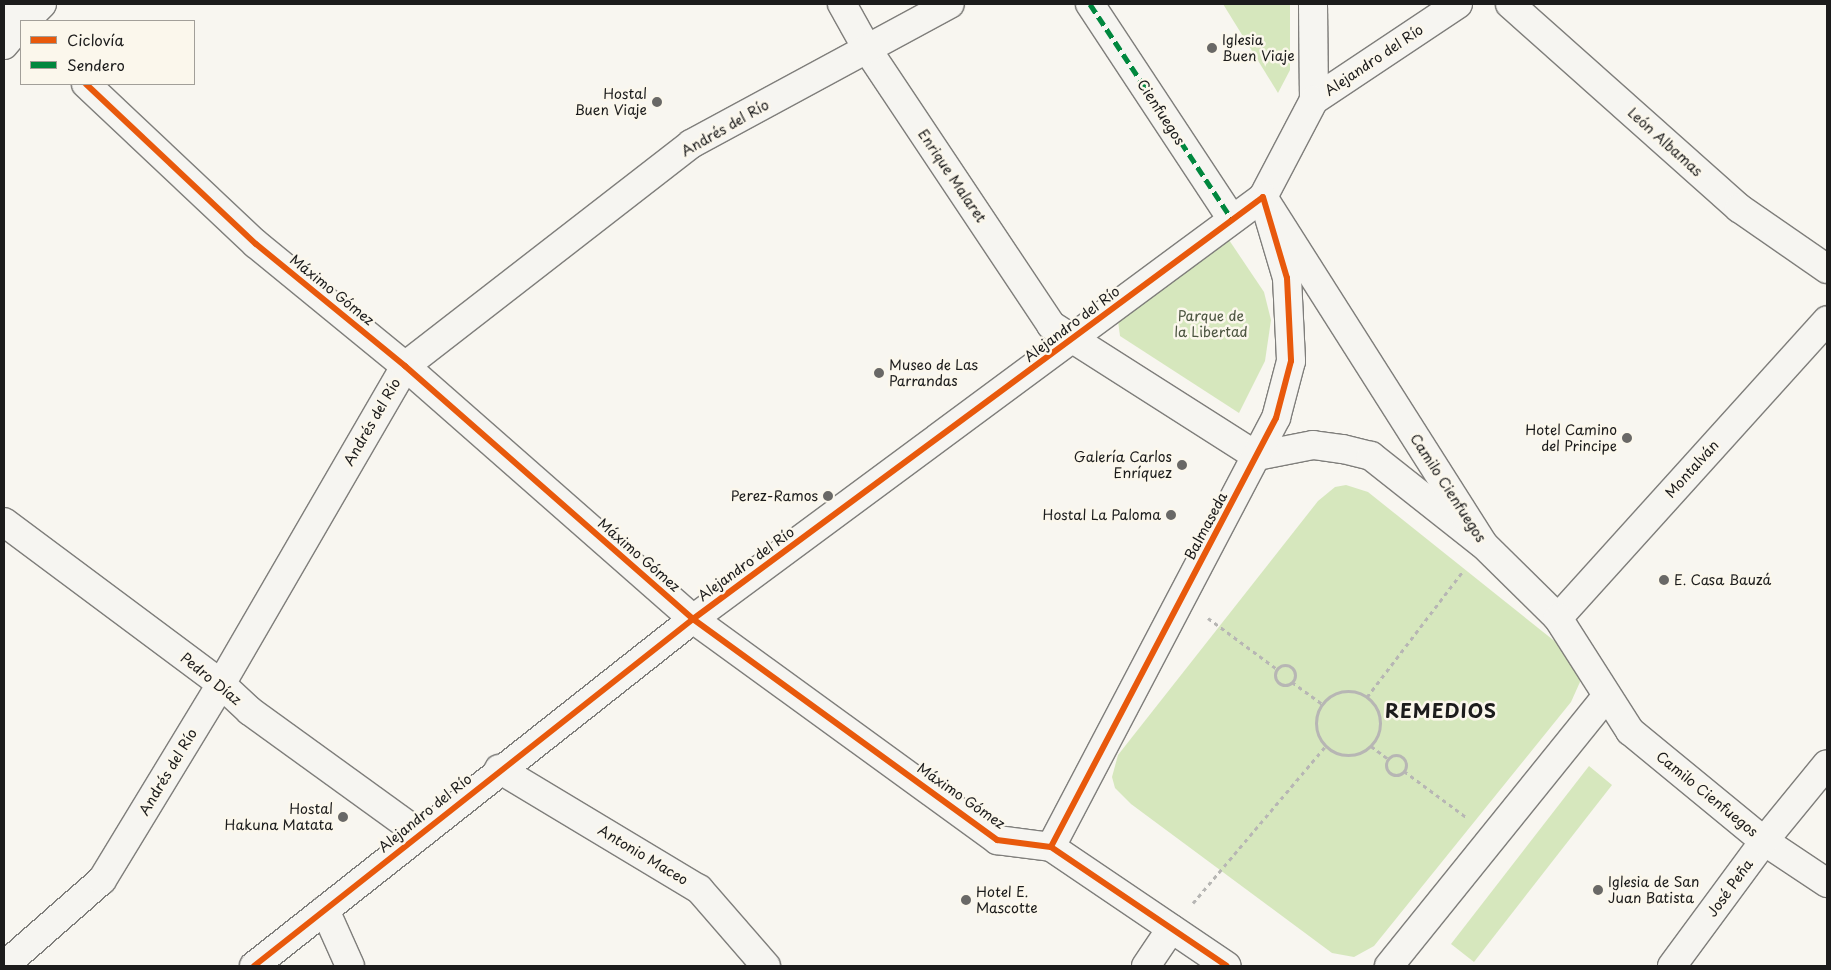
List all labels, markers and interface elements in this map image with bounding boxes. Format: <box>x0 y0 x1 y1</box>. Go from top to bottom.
legend <box>20 20 195 85</box>
street label: Alejandro del Río <box>1322 21 1426 99</box>
text: Ciclovía <box>67 28 124 51</box>
place label: Iglesia Buen Viaje <box>1222 32 1295 64</box>
marker: Iglesia Buen Viaje <box>1206 42 1218 54</box>
text: Sendero <box>67 53 125 76</box>
street label: Cienfuegos <box>1134 76 1188 148</box>
place label: Hostal Buen Viaje <box>574 86 647 118</box>
marker: Hostal Buen Viaje <box>651 96 663 108</box>
street label: Andrés del Río <box>678 96 772 160</box>
street label: León Albamas <box>1624 104 1706 180</box>
street label: Enrique Malaret <box>915 126 989 226</box>
street label: Máximo Gómez <box>286 251 378 329</box>
street label: Alejandro del Río <box>1021 283 1123 365</box>
park label: Parque de la Libertad <box>1174 308 1248 341</box>
place label: Museo de Las Parrandas <box>889 357 980 390</box>
marker: Museo de Las Parrandas <box>873 367 885 379</box>
street label: Andrés del Río <box>340 375 404 469</box>
place label: Hotel Camino del Principe <box>1525 422 1617 454</box>
street label: Camilo Cienfuegos <box>1407 431 1489 545</box>
marker: Hotel Camino del Principe <box>1621 432 1633 444</box>
street label: Montalván <box>1662 437 1722 501</box>
place label: Galería Carlos Enríquez <box>1073 449 1172 482</box>
marker: Galería Carlos Enríquez <box>1176 459 1188 471</box>
place label: Perez-Ramos <box>731 488 818 504</box>
street label: Balmaseda <box>1181 489 1231 563</box>
marker: Perez-Ramos <box>822 490 834 502</box>
place label: Hostal La Paloma <box>1042 507 1161 523</box>
marker: Hostal La Paloma <box>1165 509 1177 521</box>
street label: Máximo Gómez <box>594 515 684 595</box>
street label: Alejandro del Río <box>694 523 798 605</box>
place label: E. Casa Bauzá <box>1674 572 1771 588</box>
marker: E. Casa Bauzá <box>1658 574 1670 586</box>
street label: Pedro Díaz <box>177 649 245 709</box>
district label: REMEDIOS <box>1385 700 1497 722</box>
street label: Andrés del Río <box>135 725 201 819</box>
street label: Camilo Cienfuegos <box>1653 748 1761 840</box>
street label: Máximo Gómez <box>914 759 1008 833</box>
street label: Alejandro del Río <box>375 770 475 856</box>
place label: Hostal Hakuna Matata <box>225 801 333 834</box>
marker: Hostal Hakuna Matata <box>337 811 349 823</box>
street label: Antonio Maceo <box>595 822 691 888</box>
street label: José Peña <box>1704 856 1756 920</box>
place label: Iglesia de San Juan Batista <box>1608 874 1700 906</box>
place label: Hotel E. Mascotte <box>976 884 1038 916</box>
marker: Iglesia de San Juan Batista <box>1592 884 1604 896</box>
marker: Hotel E. Mascotte <box>960 894 972 906</box>

